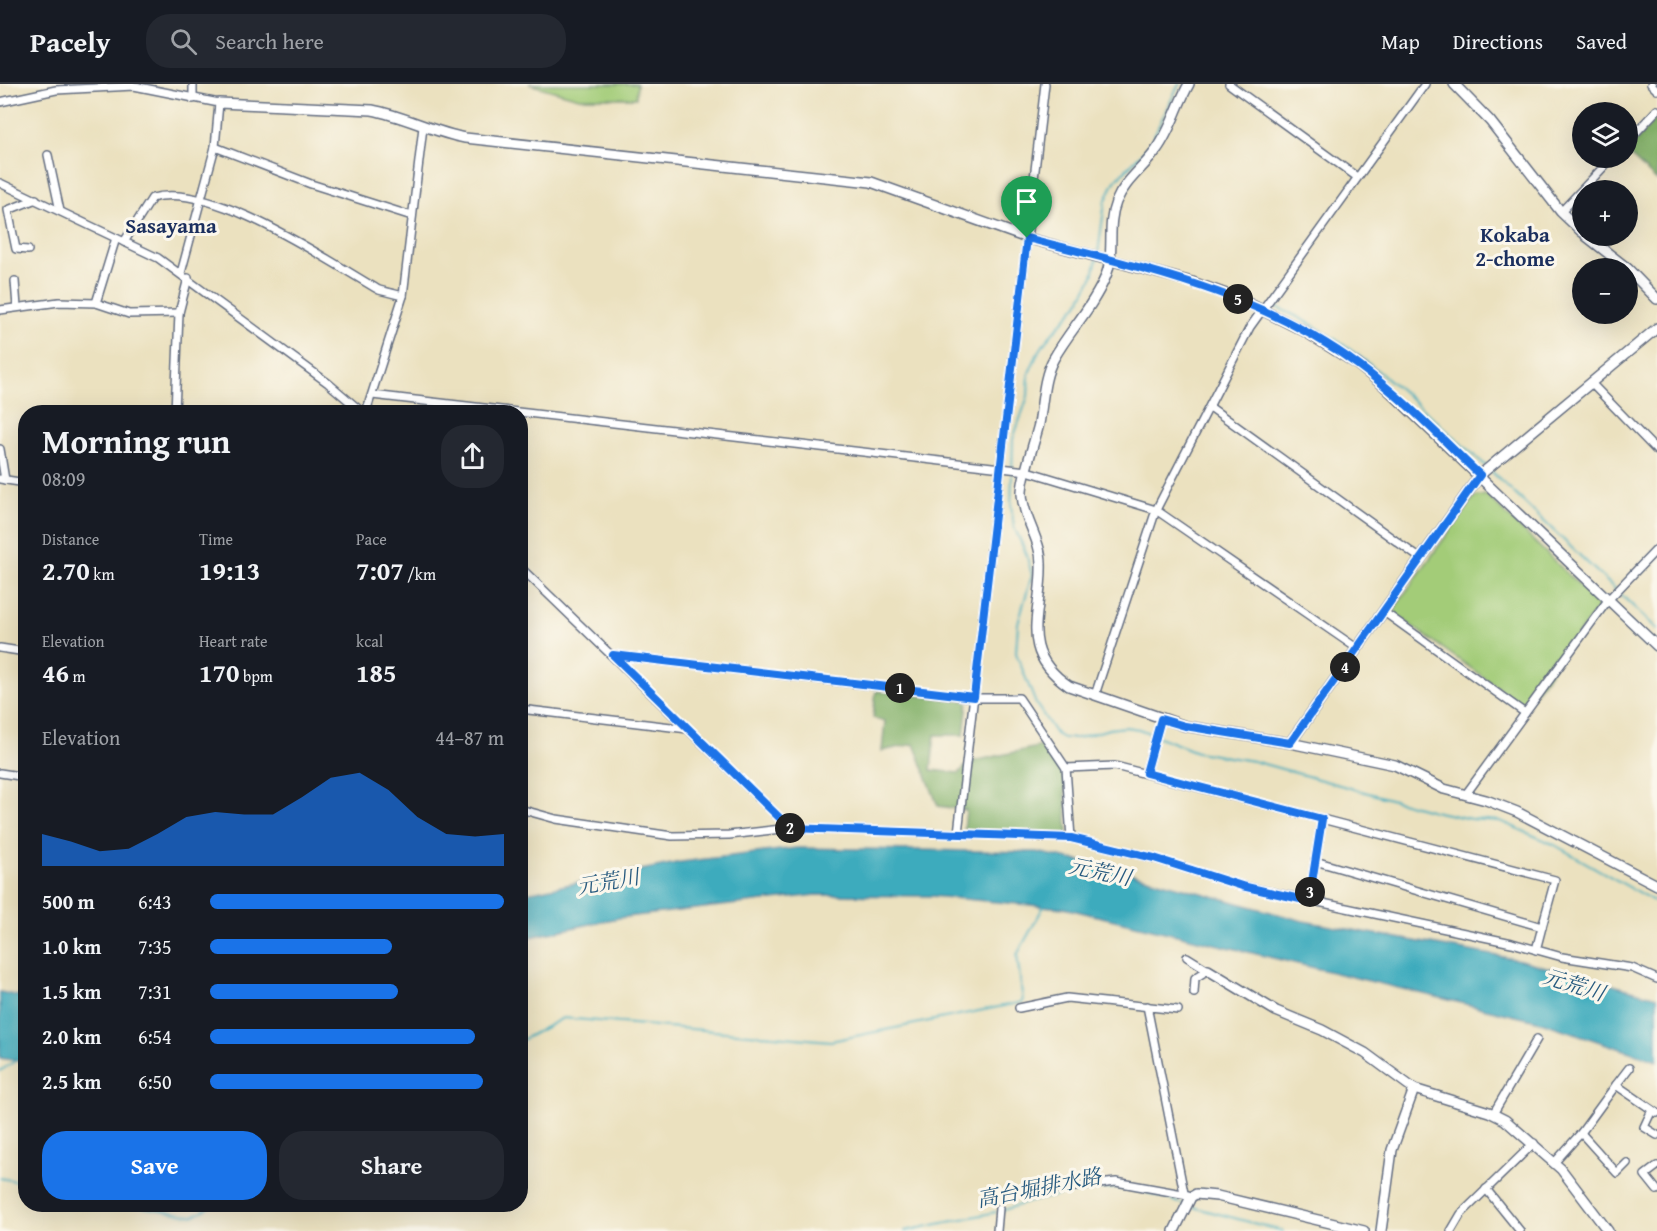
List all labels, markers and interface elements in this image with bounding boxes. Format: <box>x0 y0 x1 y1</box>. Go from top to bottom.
search box <box>146 14 566 68</box>
text: Pacely <box>30 21 110 62</box>
icon: search <box>167 25 200 58</box>
text: Search here <box>215 25 324 57</box>
text: Map <box>1381 26 1420 57</box>
text: Directions <box>1453 26 1543 57</box>
text: Saved <box>1576 26 1627 57</box>
map controls <box>1572 102 1638 324</box>
button: layers <box>1572 102 1638 168</box>
pin <box>1001 176 1052 238</box>
button: + <box>1572 180 1638 246</box>
icon: arrive <box>1010 185 1043 218</box>
district label: Sasayama <box>125 210 217 241</box>
district label: Kokaba 2-chome <box>1475 219 1555 274</box>
button: − <box>1572 258 1638 324</box>
pin: 5 <box>1223 284 1253 314</box>
text: 5 <box>1234 287 1242 311</box>
text: Morning run <box>42 417 231 465</box>
button: share <box>441 425 504 488</box>
text: 08:09 <box>42 464 85 493</box>
text: Distance <box>42 527 99 551</box>
text: Time <box>199 527 233 551</box>
text: Pace <box>356 527 387 551</box>
text: 2.70 <box>42 551 90 590</box>
text: 19:13 <box>199 551 260 590</box>
text: 7:07 <box>356 551 404 590</box>
text: km <box>90 562 114 586</box>
text: /km <box>404 562 436 586</box>
text: Elevation <box>42 629 105 653</box>
text: Heart rate <box>199 629 268 653</box>
text: kcal <box>356 629 383 653</box>
pin: 4 <box>1330 652 1360 682</box>
text: 46 <box>42 653 69 692</box>
text: 170 <box>199 653 239 692</box>
text: 185 <box>356 653 396 692</box>
text: 4 <box>1341 655 1349 679</box>
text: m <box>69 664 86 688</box>
text: bpm <box>239 664 273 688</box>
pin: 1 <box>885 673 915 703</box>
text: 1 <box>896 676 904 700</box>
text: Elevation <box>42 723 120 752</box>
text: 44–87 m <box>435 723 504 752</box>
pin: 2 <box>775 813 805 843</box>
text: 2 <box>786 816 794 840</box>
water label: 元荒川 <box>1066 850 1136 894</box>
water label: 元荒川 <box>574 860 644 902</box>
pin: 3 <box>1295 877 1325 907</box>
text: 3 <box>1306 880 1314 904</box>
text: 500 m <box>42 887 95 916</box>
text: 6:43 <box>138 887 172 916</box>
text: 1.0 km <box>42 932 101 961</box>
text: 7:35 <box>138 932 172 961</box>
water label: 元荒川 <box>1539 960 1611 1009</box>
text: 1.5 km <box>42 977 101 1006</box>
text: 7:31 <box>138 977 172 1006</box>
text: 2.0 km <box>42 1022 101 1051</box>
text: 6:54 <box>138 1022 172 1051</box>
text: 2.5 km <box>42 1067 101 1096</box>
text: 6:50 <box>138 1067 172 1096</box>
button: Save <box>42 1131 267 1200</box>
button: Share <box>279 1131 504 1200</box>
water label: 高台堀排水路 <box>974 1160 1106 1215</box>

